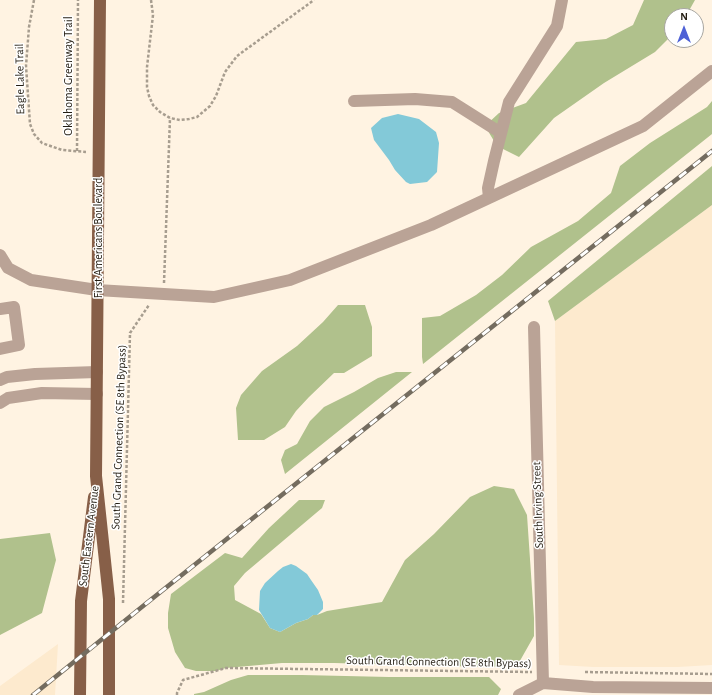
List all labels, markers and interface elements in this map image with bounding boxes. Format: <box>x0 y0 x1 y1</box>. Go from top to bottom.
north arrow <box>664 8 704 48</box>
text: N <box>680 11 688 22</box>
street label: Oklahoma Greenway Trail <box>61 16 75 136</box>
street label: Eagle Lake Trail <box>12 43 28 115</box>
street label: First Americans Boulevard <box>91 178 105 298</box>
street label: South Grand Connection (SE 8th Bypass) <box>109 344 129 530</box>
street label: South Irving Street <box>529 461 547 549</box>
street label: South Eastern Avenue <box>76 485 102 587</box>
street label: South Grand Connection (SE 8th Bypass) <box>346 653 532 671</box>

